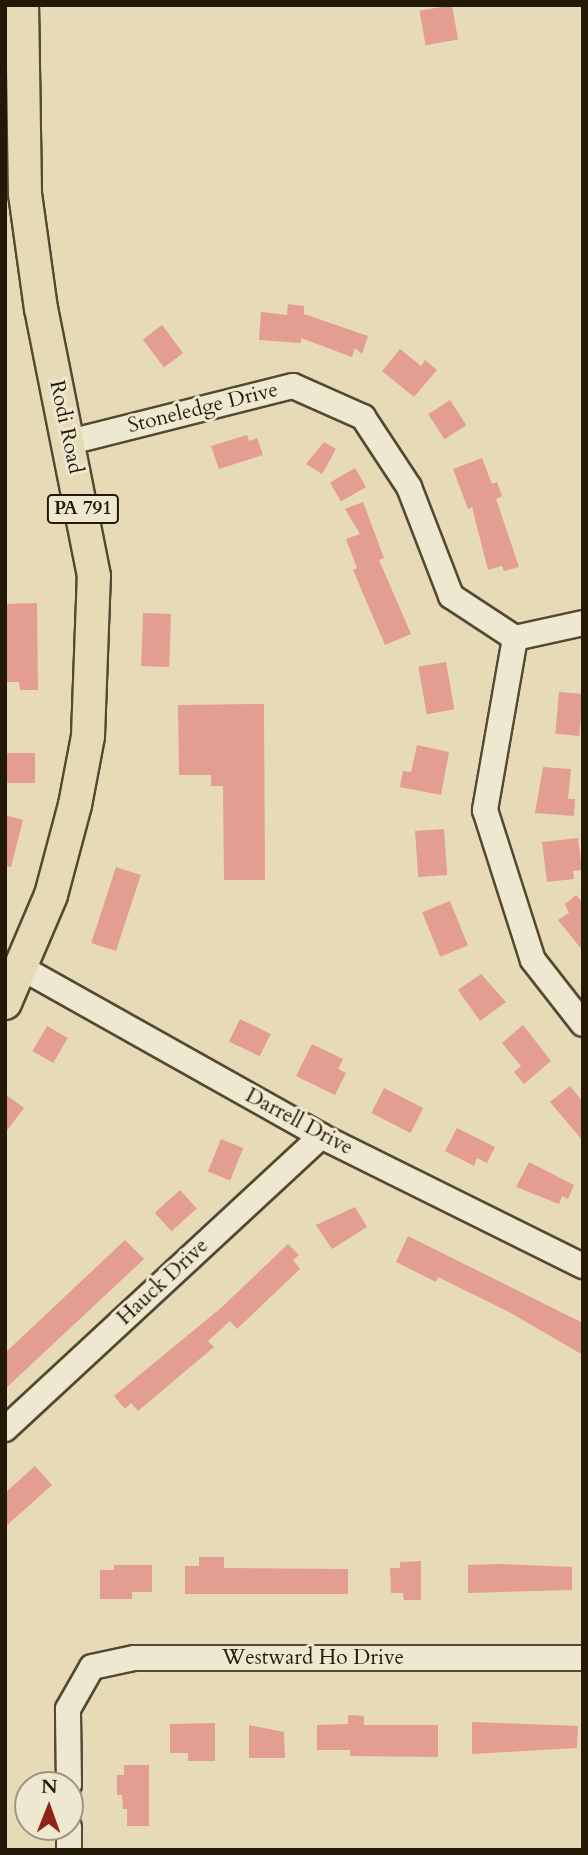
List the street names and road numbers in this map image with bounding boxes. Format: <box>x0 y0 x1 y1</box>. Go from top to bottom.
street label: Stoneledge Drive <box>125 377 281 439</box>
street label: Rodi Road <box>44 378 88 476</box>
road number: PA 791 <box>46 494 120 524</box>
street label: Darrell Drive <box>241 1083 357 1161</box>
street label: Hauck Drive <box>112 1233 214 1331</box>
street label: Westward Ho Drive <box>222 1645 404 1671</box>

